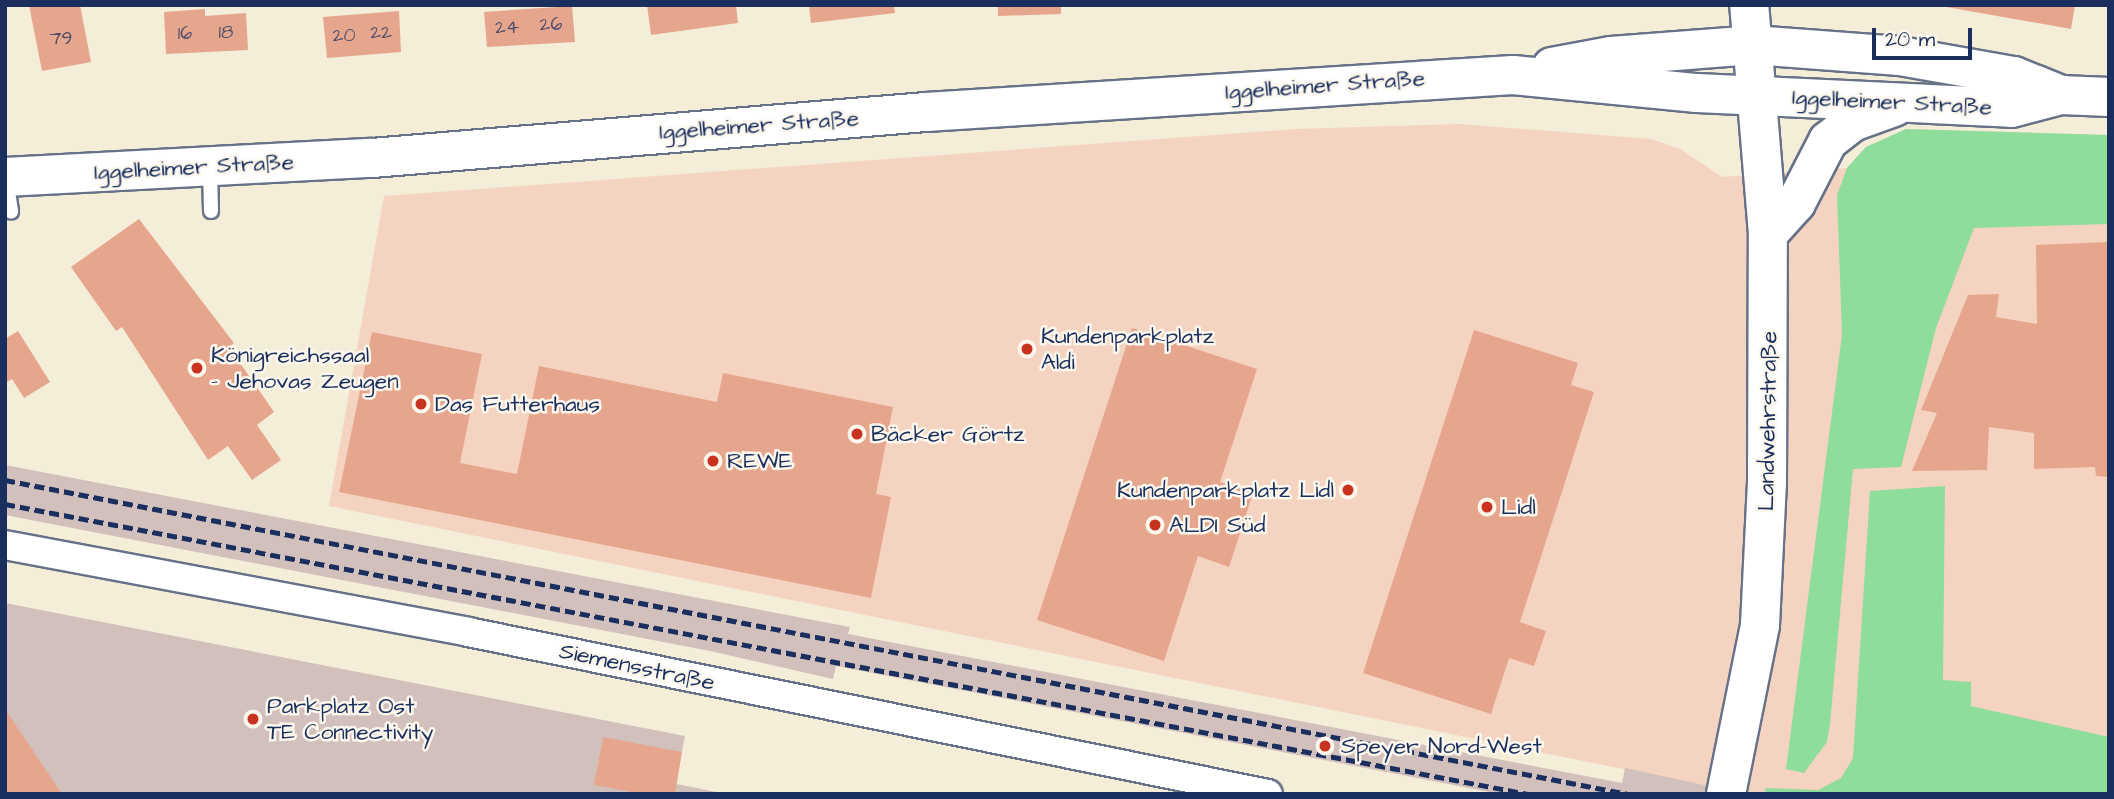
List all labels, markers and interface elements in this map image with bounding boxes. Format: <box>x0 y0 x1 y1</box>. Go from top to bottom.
house number: 26 <box>540 14 562 36</box>
scale bar <box>1876 14 1976 58</box>
house number: 24 <box>495 17 519 39</box>
house number: 18 <box>219 22 233 44</box>
house number: 22 <box>370 22 392 44</box>
house number: 16 <box>178 23 192 45</box>
house number: 20 <box>333 25 355 47</box>
text: 20 m <box>1885 25 1935 54</box>
house number: 79 <box>50 28 72 50</box>
street label: Iggelheimer Straße <box>1224 64 1426 106</box>
street label: Iggelheimer Straße <box>1791 83 1993 121</box>
street label: Iggelheimer Straße <box>658 104 860 146</box>
street label: Iggelheimer Straße <box>93 148 295 186</box>
place label: Kundenparkplatz Aldi <box>1041 322 1214 376</box>
street label: Landwehrstraße <box>1753 331 1783 511</box>
place label: Königreichssaal - Jehovas Zeugen <box>211 341 399 395</box>
marker: Kundenparkplatz Aldi <box>1019 341 1035 357</box>
marker: Königreichssaal - Jehovas Zeugen <box>189 360 205 376</box>
place label: Das Futterhaus <box>435 390 600 418</box>
marker: Das Futterhaus <box>413 396 429 412</box>
place label: Bäcker Görtz <box>871 420 1024 448</box>
marker: Bäcker Görtz <box>849 426 865 442</box>
place label: REWE <box>727 447 792 475</box>
marker: REWE <box>705 453 721 469</box>
place label: Kundenparkplatz Lidl <box>1117 476 1334 504</box>
marker: Kundenparkplatz Lidl <box>1340 482 1356 498</box>
place label: Lidl <box>1501 493 1536 521</box>
marker: Lidl <box>1479 499 1495 515</box>
place label: ALDI Süd <box>1169 511 1266 539</box>
marker: ALDI Süd <box>1147 517 1163 533</box>
street label: Siemensstraße <box>557 637 717 697</box>
place label: Parkplatz Ost TE Connectivity <box>267 692 433 746</box>
marker: Parkplatz Ost TE Connectivity <box>245 711 261 727</box>
place label: Speyer Nord-West <box>1341 732 1542 760</box>
marker: Speyer Nord-West <box>1315 736 1335 756</box>

